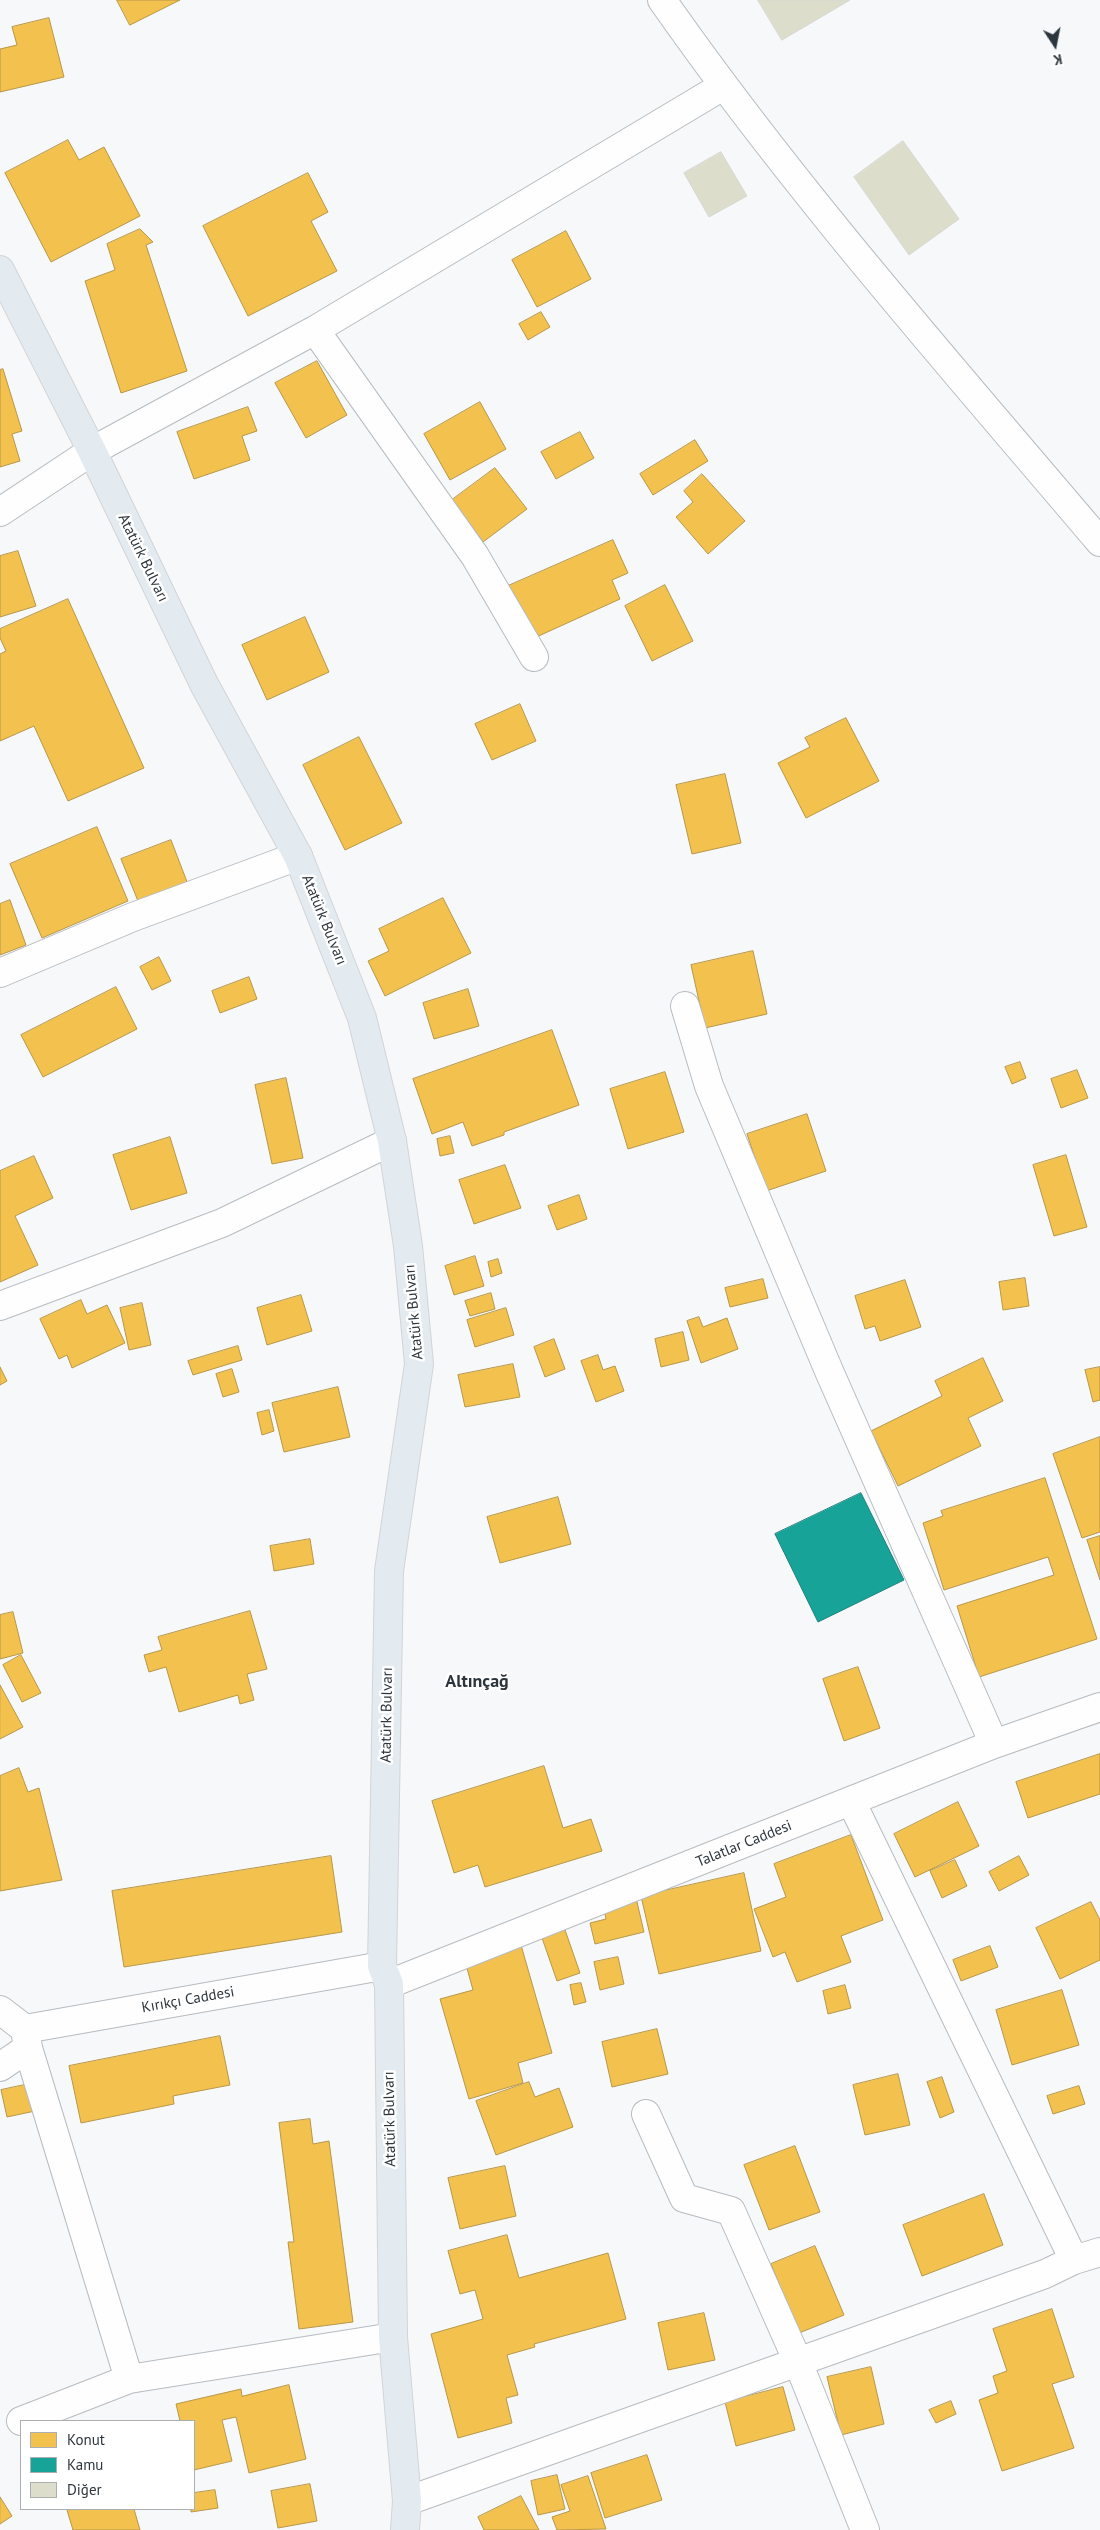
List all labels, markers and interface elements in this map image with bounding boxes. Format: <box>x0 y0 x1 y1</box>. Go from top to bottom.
north arrow <box>1030 20 1080 70</box>
text: K <box>1052 50 1064 69</box>
street label: Atatürk Bulvarı <box>114 511 172 605</box>
street label: Atatürk Bulvarı <box>298 872 350 968</box>
street label: Atatürk Bulvarı <box>401 1264 427 1360</box>
street label: Atatürk Bulvarı <box>377 1667 397 1763</box>
district label: Altınçağ <box>445 1671 509 1693</box>
street label: Talatlar Caddesi <box>693 1817 795 1871</box>
street label: Kırıkçı Caddesi <box>140 1983 236 2017</box>
street label: Atatürk Bulvarı <box>380 2071 400 2167</box>
legend <box>20 2420 195 2510</box>
text: Konut <box>67 2430 105 2449</box>
text: Kamu <box>67 2455 103 2474</box>
text: Diğer <box>67 2480 102 2499</box>

